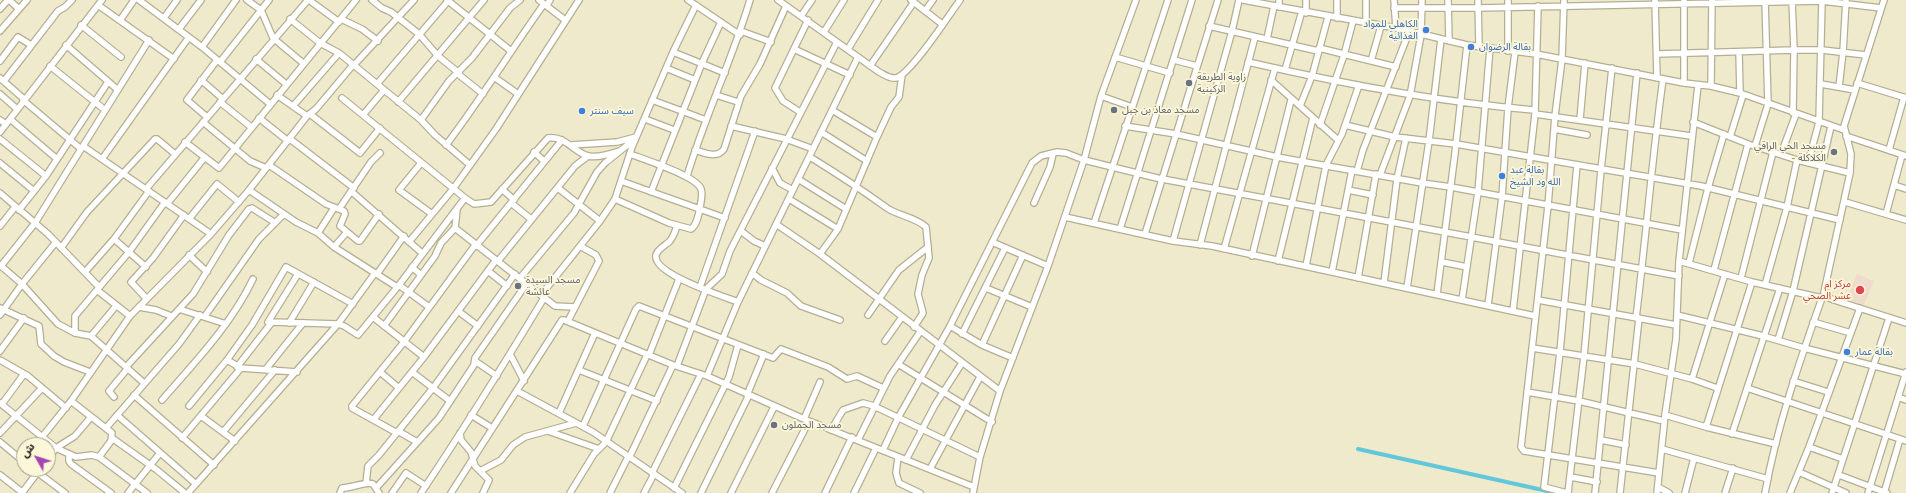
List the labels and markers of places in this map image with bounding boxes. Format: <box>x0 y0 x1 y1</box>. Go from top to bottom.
place label: الكاهلي للمواد الغذائية <box>1363 18 1418 42</box>
marker: الكاهلي للمواد الغذائية <box>1421 25 1431 35</box>
place label: بقالة الرضوان <box>1479 41 1531 53</box>
marker: بقالة الرضوان <box>1466 42 1476 52</box>
place label: زاوية الطريقة الركينية <box>1197 71 1246 94</box>
marker: زاوية الطريقة الركينية <box>1184 78 1194 88</box>
place label: مسجد معاذ بن جبل <box>1122 104 1199 116</box>
place label: سيف سنتر <box>590 105 634 117</box>
marker: مسجد معاذ بن جبل <box>1109 105 1119 115</box>
marker: سيف سنتر <box>577 106 587 116</box>
place label: مسجد الحي الراقي - الكلاكلة <box>1754 140 1826 164</box>
marker: مسجد الحي الراقي - الكلاكلة <box>1829 147 1839 157</box>
place label: بقالة عبد الله ود الشيخ <box>1510 164 1561 188</box>
marker: بقالة عبد الله ود الشيخ <box>1497 171 1507 181</box>
place label: مسجد السيدة عائشة <box>526 274 580 298</box>
place label: مركز ام عشر الصحي <box>1803 278 1851 302</box>
marker: مسجد السيدة عائشة <box>513 281 523 291</box>
marker: مركز ام عشر الصحي <box>1854 284 1866 296</box>
place label: بقالة عمار <box>1855 346 1893 358</box>
marker: بقالة عمار <box>1842 347 1852 357</box>
place label: مسجد الجملون <box>782 419 842 431</box>
marker: مسجد الجملون <box>769 420 779 430</box>

